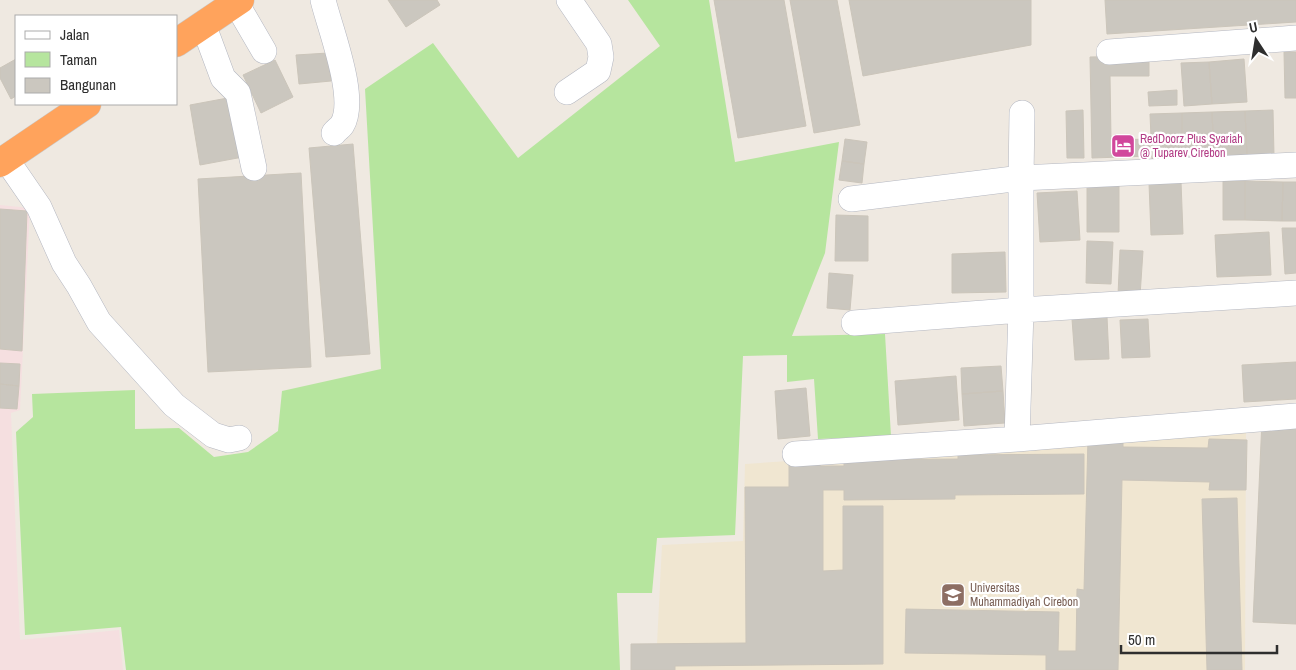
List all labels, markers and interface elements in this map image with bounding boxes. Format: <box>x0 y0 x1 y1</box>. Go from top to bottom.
legend <box>15 15 178 105</box>
north arrow <box>1231 15 1281 65</box>
text: U <box>1247 18 1259 37</box>
text: Jalan <box>60 24 89 45</box>
text: Taman <box>60 49 97 70</box>
text: Bangunan <box>60 74 116 95</box>
place label: RedDoorz Plus Syariah @ Tuparev Cirebon <box>1140 131 1243 161</box>
hotel icon: RedDoorz Plus Syariah @ Tuparev Cirebon <box>1110 133 1136 159</box>
place label: Universitas Muhammadiyah Cirebon <box>970 580 1078 610</box>
school or university icon: Universitas Muhammadiyah Cirebon <box>940 582 966 608</box>
scale bar <box>1121 622 1277 654</box>
text: 50 m <box>1128 629 1155 650</box>

